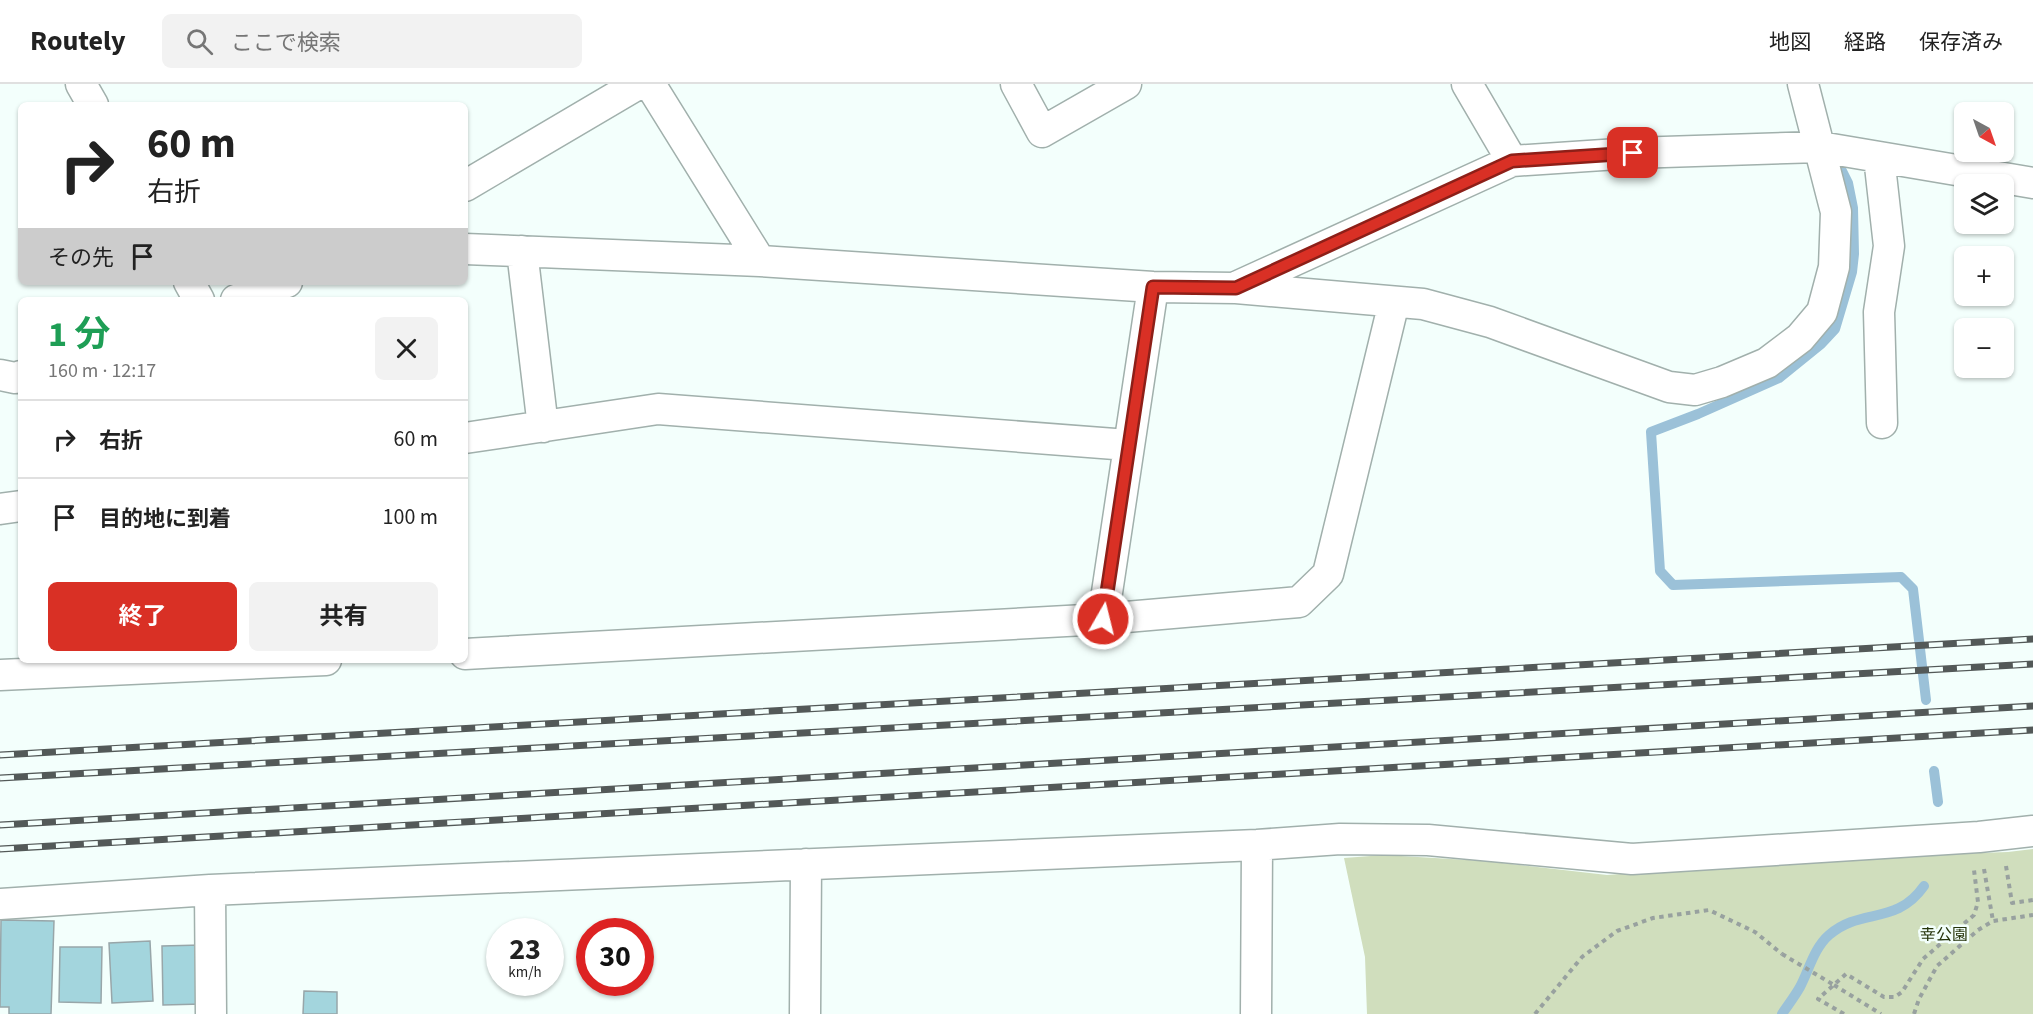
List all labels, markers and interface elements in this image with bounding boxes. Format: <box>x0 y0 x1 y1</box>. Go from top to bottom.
search box <box>162 14 582 68</box>
text: Routely <box>30 21 126 61</box>
icon: search <box>183 25 216 58</box>
text: ここで検索 <box>231 27 341 59</box>
text: 地図 <box>1769 27 1811 57</box>
text: 経路 <box>1844 27 1886 57</box>
text: 保存済み <box>1919 27 2003 57</box>
north arrow <box>1954 102 2014 162</box>
map controls <box>1954 102 2014 378</box>
text: 60 m <box>147 114 236 174</box>
icon: right <box>48 126 126 204</box>
pin <box>1607 127 1658 178</box>
icon: arrive <box>1616 136 1649 169</box>
text: 右折 <box>147 173 201 212</box>
button: layers <box>1954 174 2014 234</box>
icon: arrive <box>126 240 159 273</box>
text: その先 <box>48 242 114 274</box>
button: + <box>1954 246 2014 306</box>
text: 1 分 <box>48 309 110 360</box>
button: close <box>375 317 438 380</box>
button: − <box>1954 318 2014 378</box>
text: 160 m · 12:17 <box>48 357 156 385</box>
icon: right <box>48 423 81 456</box>
text: 60 m <box>393 423 438 455</box>
text: 右折 <box>99 425 143 457</box>
icon: arrive <box>48 501 81 534</box>
text: 100 m <box>383 501 438 533</box>
text: 目的地に到着 <box>99 503 231 535</box>
button: 終了 <box>48 582 237 651</box>
button: 共有 <box>249 582 438 651</box>
position arrow <box>1071 587 1135 651</box>
speed limit sign: 30 <box>576 918 654 996</box>
park label: 幸公園 <box>1920 924 1968 946</box>
text: 23 <box>509 928 541 971</box>
text: km/h <box>508 962 542 983</box>

